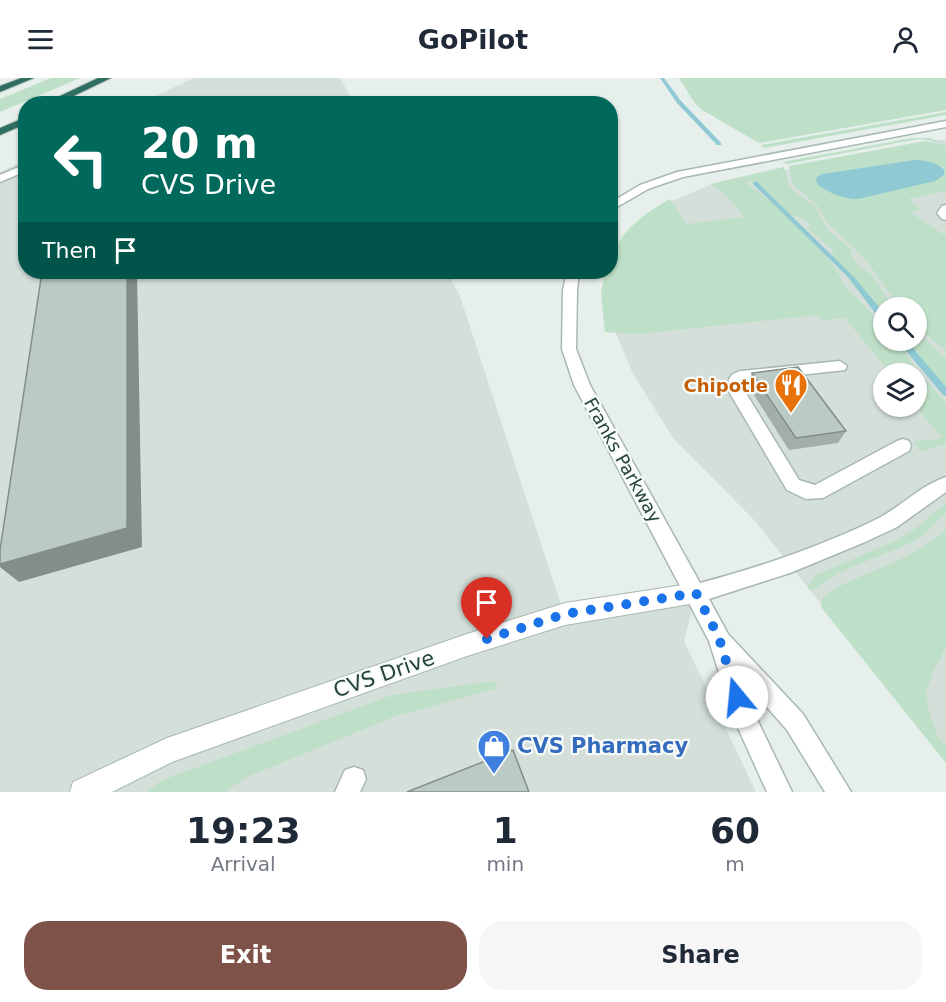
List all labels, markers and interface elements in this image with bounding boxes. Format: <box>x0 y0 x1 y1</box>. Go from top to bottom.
icon: menu <box>24 23 57 56</box>
icon: person <box>889 23 922 56</box>
text: GoPilot <box>418 24 528 55</box>
text: 20 m <box>141 119 258 168</box>
icon: left <box>42 120 120 198</box>
text: CVS Drive <box>141 169 276 200</box>
icon: arrive <box>109 234 142 267</box>
text: Then <box>42 238 97 263</box>
map controls <box>873 297 927 417</box>
button: search <box>873 297 927 351</box>
button: layers <box>873 363 927 417</box>
restaurant icon: Chipotle <box>773 367 809 414</box>
place label: Chipotle <box>684 375 768 396</box>
street label: Franks Parkway <box>580 394 666 526</box>
pin <box>461 577 512 639</box>
icon: arrive <box>470 586 503 619</box>
street label: CVS Drive <box>330 646 438 702</box>
position arrow <box>705 665 769 729</box>
shop icon: CVS Pharmacy <box>476 728 512 775</box>
place label: CVS Pharmacy <box>517 734 688 758</box>
text: 19:23 <box>186 810 300 851</box>
text: 1 <box>493 810 518 851</box>
text: 60 <box>710 810 760 851</box>
text: Arrival <box>211 852 276 876</box>
text: min <box>486 852 524 876</box>
text: m <box>725 852 745 876</box>
button: Exit <box>24 921 467 990</box>
button: Share <box>479 921 922 990</box>

